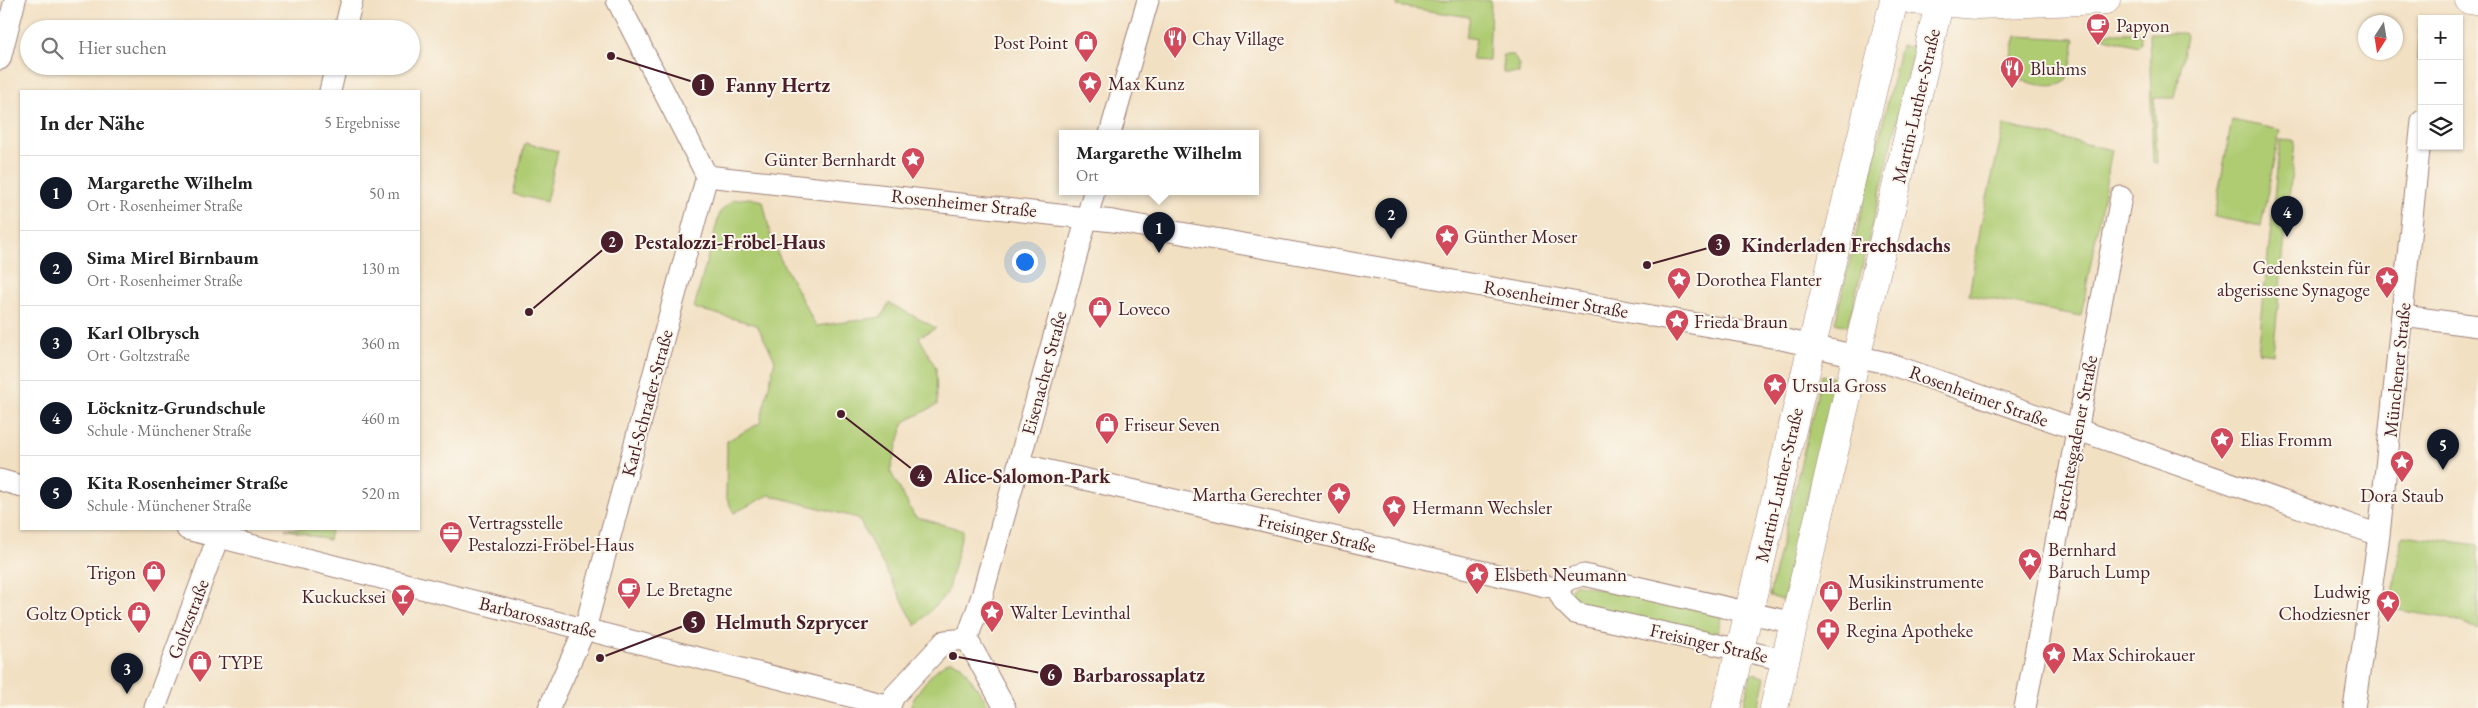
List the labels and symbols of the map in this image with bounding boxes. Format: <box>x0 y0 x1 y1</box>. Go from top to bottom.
cafe icon: Papyon <box>2085 12 2111 46</box>
place label: Papyon <box>2116 13 2170 38</box>
north arrow <box>2358 15 2403 60</box>
restaurant icon: Chay Village <box>1162 25 1188 59</box>
place label: Chay Village <box>1192 26 1284 51</box>
street label: Martin-Luther-Straße <box>1886 26 1946 186</box>
shop icon: Post Point <box>1073 29 1099 63</box>
place label: Post Point <box>994 30 1068 55</box>
restaurant icon: Bluhms <box>1999 55 2025 89</box>
place label: Bluhms <box>2030 56 2086 81</box>
callout: Fanny Hertz <box>691 67 840 102</box>
place icon: Max Kunz <box>1077 70 1103 104</box>
place label: Max Kunz <box>1108 71 1185 96</box>
text: Fanny Hertz <box>726 72 831 98</box>
text: 1 <box>699 75 707 94</box>
place icon: Günter Bernhardt <box>900 146 926 180</box>
place label: Günter Bernhardt <box>764 147 896 172</box>
street label: Rosenheimer Straße <box>890 183 1038 223</box>
pin: 4 <box>2271 196 2303 237</box>
pin: 2 <box>1375 198 1407 239</box>
pin: 1 <box>1143 212 1175 253</box>
place icon: Günther Moser <box>1434 223 1460 257</box>
callout: Pestalozzi-Fröbel-Haus <box>600 224 836 259</box>
place label: Günther Moser <box>1464 224 1578 249</box>
callout: Kinderladen Frechsdachs <box>1706 228 1960 263</box>
text: Pestalozzi-Fröbel-Haus <box>635 229 825 255</box>
text: 2 <box>608 232 616 251</box>
text: Kinderladen Frechsdachs <box>1741 232 1951 258</box>
text: 3 <box>1715 235 1723 254</box>
your location <box>1012 249 1038 275</box>
place label: Gedenkstein für abgerissene Synagoge <box>2217 255 2371 302</box>
place icon: Gedenkstein für abgerissene Synagoge <box>2374 265 2400 299</box>
place icon: Dorothea Flanter <box>1666 266 1692 300</box>
place label: Dorothea Flanter <box>1696 267 1822 292</box>
street label: Rosenheimer Straße <box>1482 274 1630 324</box>
shop icon: Loveco <box>1087 295 1113 329</box>
place label: Loveco <box>1118 296 1170 321</box>
street label: Münchener Straße <box>2377 301 2417 439</box>
street label: Eisenacher Straße <box>1015 308 1073 438</box>
place icon: Frieda Braun <box>1664 308 1690 342</box>
place label: Frieda Braun <box>1694 309 1788 334</box>
street label: Karl-Schrader-Straße <box>615 327 679 479</box>
street label: Berchtesgadener Straße <box>2047 353 2103 523</box>
street label: Rosenheimer Straße <box>1906 359 2052 433</box>
place icon: Ursula Gross <box>1762 372 1788 406</box>
place label: Ursula Gross <box>1792 373 1886 398</box>
street label: Martin-Luther-Straße <box>1749 405 1809 565</box>
shop icon: Friseur Seven <box>1094 411 1120 445</box>
place label: Friseur Seven <box>1124 412 1220 437</box>
place icon: Elias Fromm <box>2209 426 2235 460</box>
place label: Elias Fromm <box>2240 427 2333 452</box>
pin: 5 <box>2427 429 2459 470</box>
place icon: Dora Staub <box>2389 449 2415 483</box>
callout: Alice-Salomon-Park <box>909 459 1120 494</box>
text: Alice-Salomon-Park <box>943 463 1111 489</box>
text: 4 <box>917 466 926 485</box>
place icon: Martha Gerechter <box>1326 481 1352 515</box>
place label: Martha Gerechter <box>1192 482 1323 507</box>
place label: Dora Staub <box>2360 483 2444 508</box>
place icon: Hermann Wechsler <box>1381 494 1407 528</box>
place label: Hermann Wechsler <box>1412 495 1553 520</box>
street label: Freisinger Straße <box>1255 507 1379 559</box>
place label: Vertragsstelle Pestalozzi-Fröbel-Haus <box>468 510 634 557</box>
office icon: Vertragsstelle Pestalozzi-Fröbel-Haus <box>438 520 464 554</box>
place label: Bernhard Baruch Lump <box>2048 537 2150 584</box>
place icon: Bernhard Baruch Lump <box>2017 547 2043 581</box>
shop icon: Trigon <box>141 559 167 593</box>
place label: Trigon <box>86 560 136 585</box>
place icon: Elsbeth Neumann <box>1464 561 1490 595</box>
place label: Elsbeth Neumann <box>1494 562 1627 587</box>
place label: Musikinstrumente Berlin <box>1848 569 1984 616</box>
street label: Goltzstraße <box>161 575 215 663</box>
cafe icon: Le Bretagne <box>616 576 642 610</box>
place label: Le Bretagne <box>646 577 732 602</box>
shop icon: Musikinstrumente Berlin <box>1818 579 1844 613</box>
place label: Ludwig Chodziesner <box>2279 579 2371 626</box>
bar icon: Kuckucksei <box>390 583 416 617</box>
place label: Kuckucksei <box>302 584 386 609</box>
place icon: Ludwig Chodziesner <box>2375 589 2401 623</box>
street label: Barbarossastraße <box>476 590 600 644</box>
place icon: Walter Levinthal <box>979 599 1005 633</box>
shop icon: Goltz Optick <box>126 600 152 634</box>
place label: Walter Levinthal <box>1010 600 1131 625</box>
place label: Goltz Optick <box>26 601 123 626</box>
callout: Helmuth Szprycer <box>681 605 879 640</box>
text: Helmuth Szprycer <box>716 609 869 635</box>
text: 5 <box>690 613 698 632</box>
street label: Freisinger Straße <box>1647 617 1771 669</box>
pharmacy icon: Regina Apotheke <box>1815 617 1841 651</box>
place label: Regina Apotheke <box>1846 618 1973 643</box>
place icon: Max Schirokauer <box>2041 641 2067 675</box>
place label: Max Schirokauer <box>2072 642 2196 667</box>
shop icon: TYPE <box>187 649 213 683</box>
place label: TYPE <box>218 650 263 675</box>
pin: 3 <box>111 653 143 694</box>
callout: Barbarossaplatz <box>1038 657 1215 692</box>
text: Barbarossaplatz <box>1073 662 1205 688</box>
text: 6 <box>1047 665 1055 684</box>

